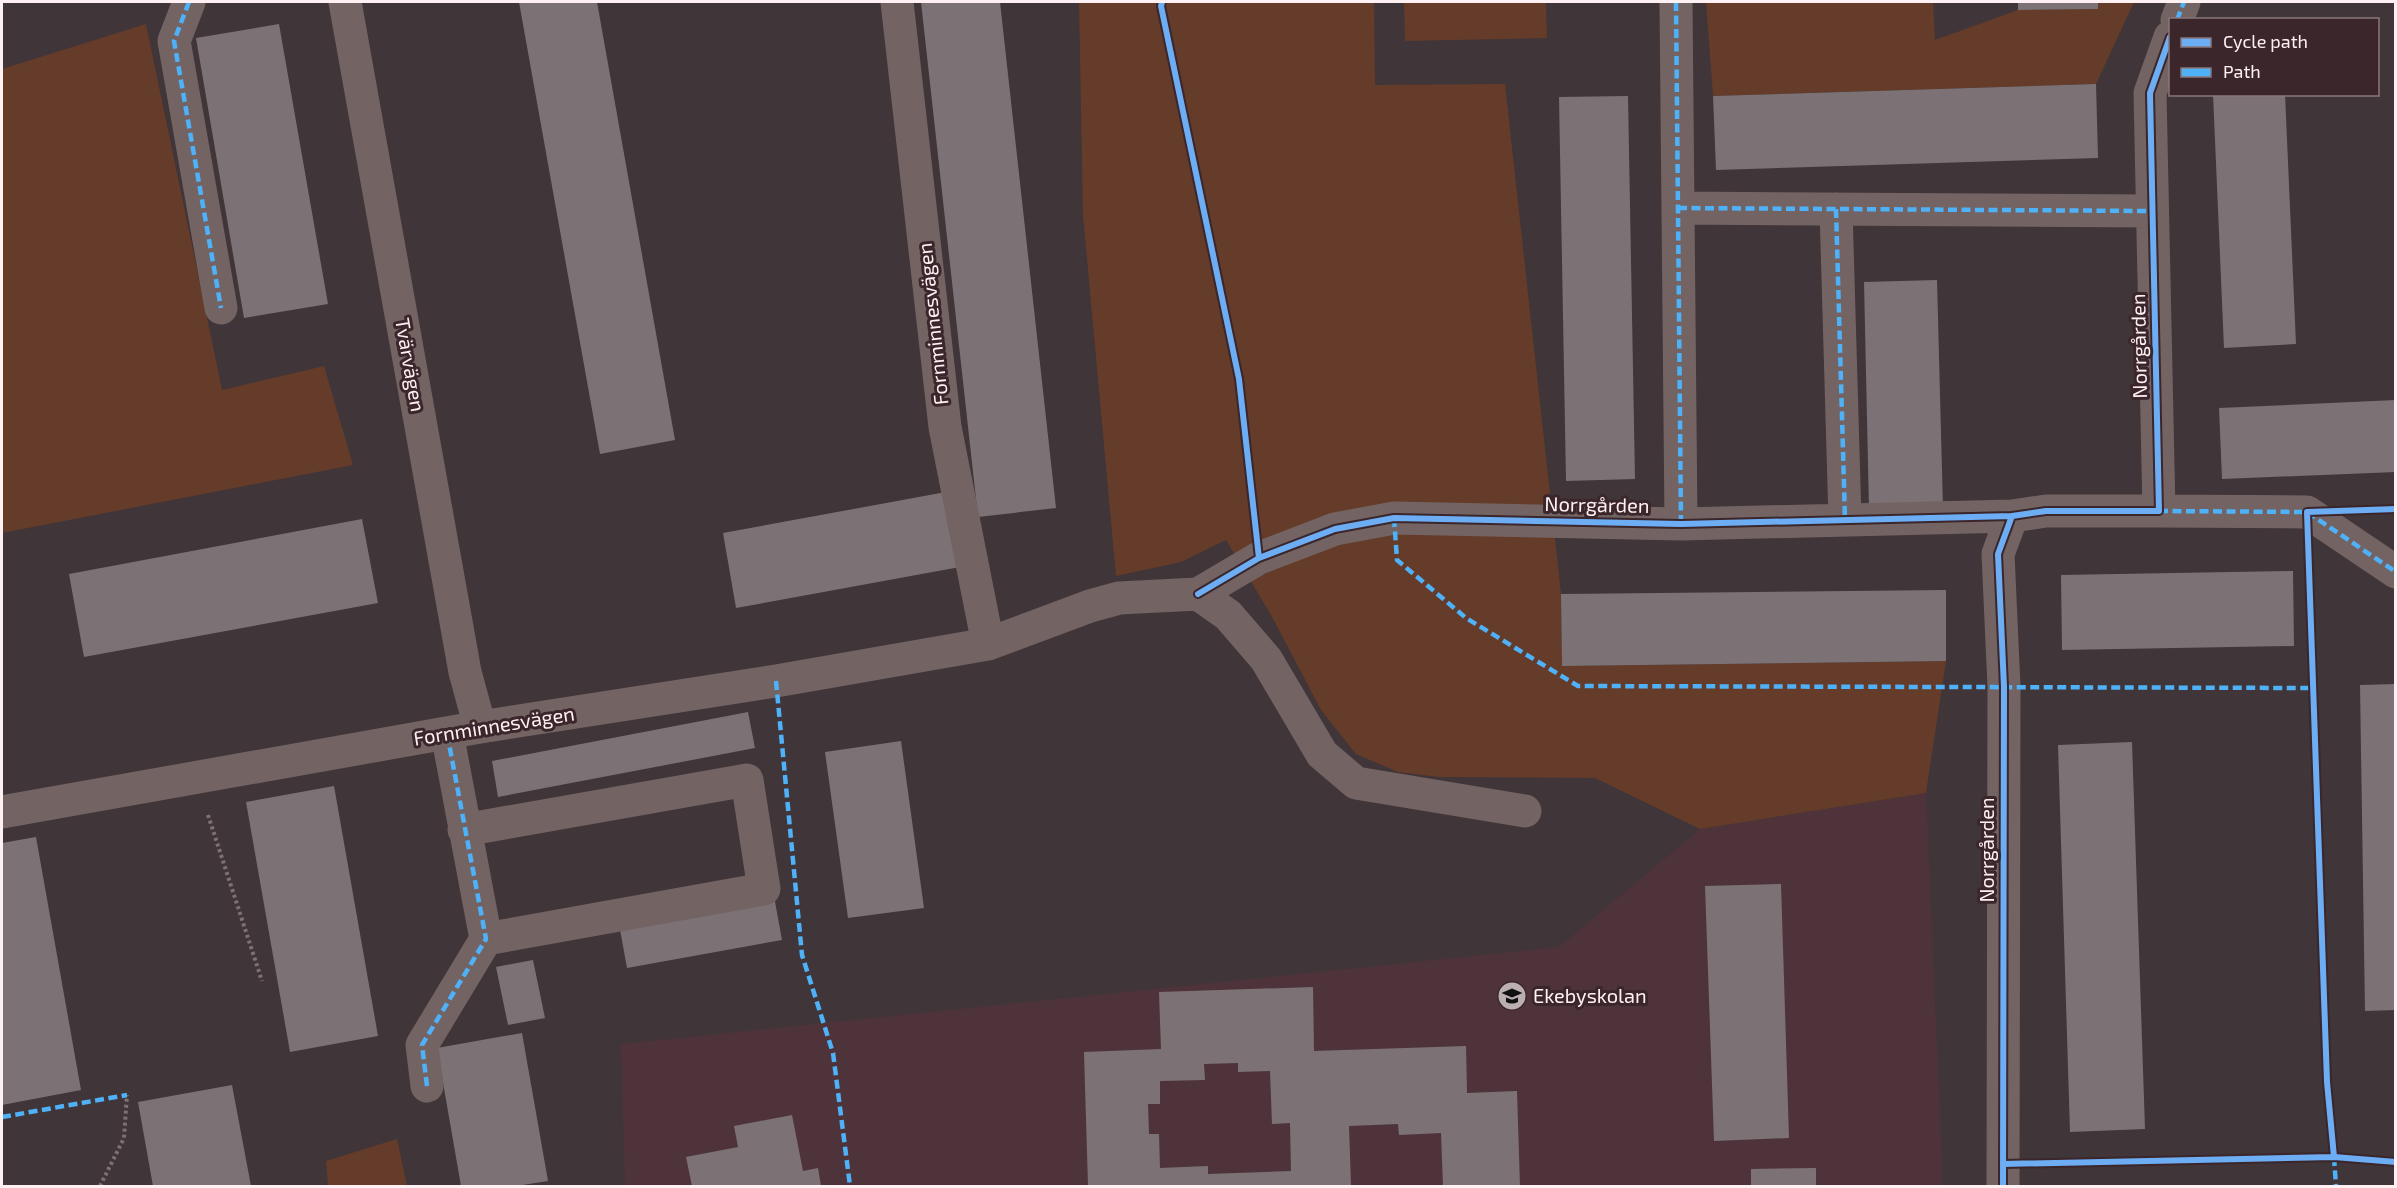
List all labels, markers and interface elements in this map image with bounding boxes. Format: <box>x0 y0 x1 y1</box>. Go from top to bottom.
legend <box>2169 18 2379 96</box>
text: Cycle path <box>2223 30 2308 52</box>
text: Path <box>2223 60 2261 82</box>
street label: Fornminnesvägen <box>912 242 952 406</box>
street label: Norrgården <box>2125 293 2151 399</box>
street label: Tvärvägen <box>391 316 431 414</box>
street label: Norrgården <box>1544 491 1650 517</box>
street label: Fornminnesvägen <box>411 700 576 750</box>
street label: Norrgården <box>1974 797 1998 903</box>
school or university icon: Ekebyskolan <box>1496 980 1528 1012</box>
place label: Ekebyskolan <box>1533 983 1647 1007</box>

